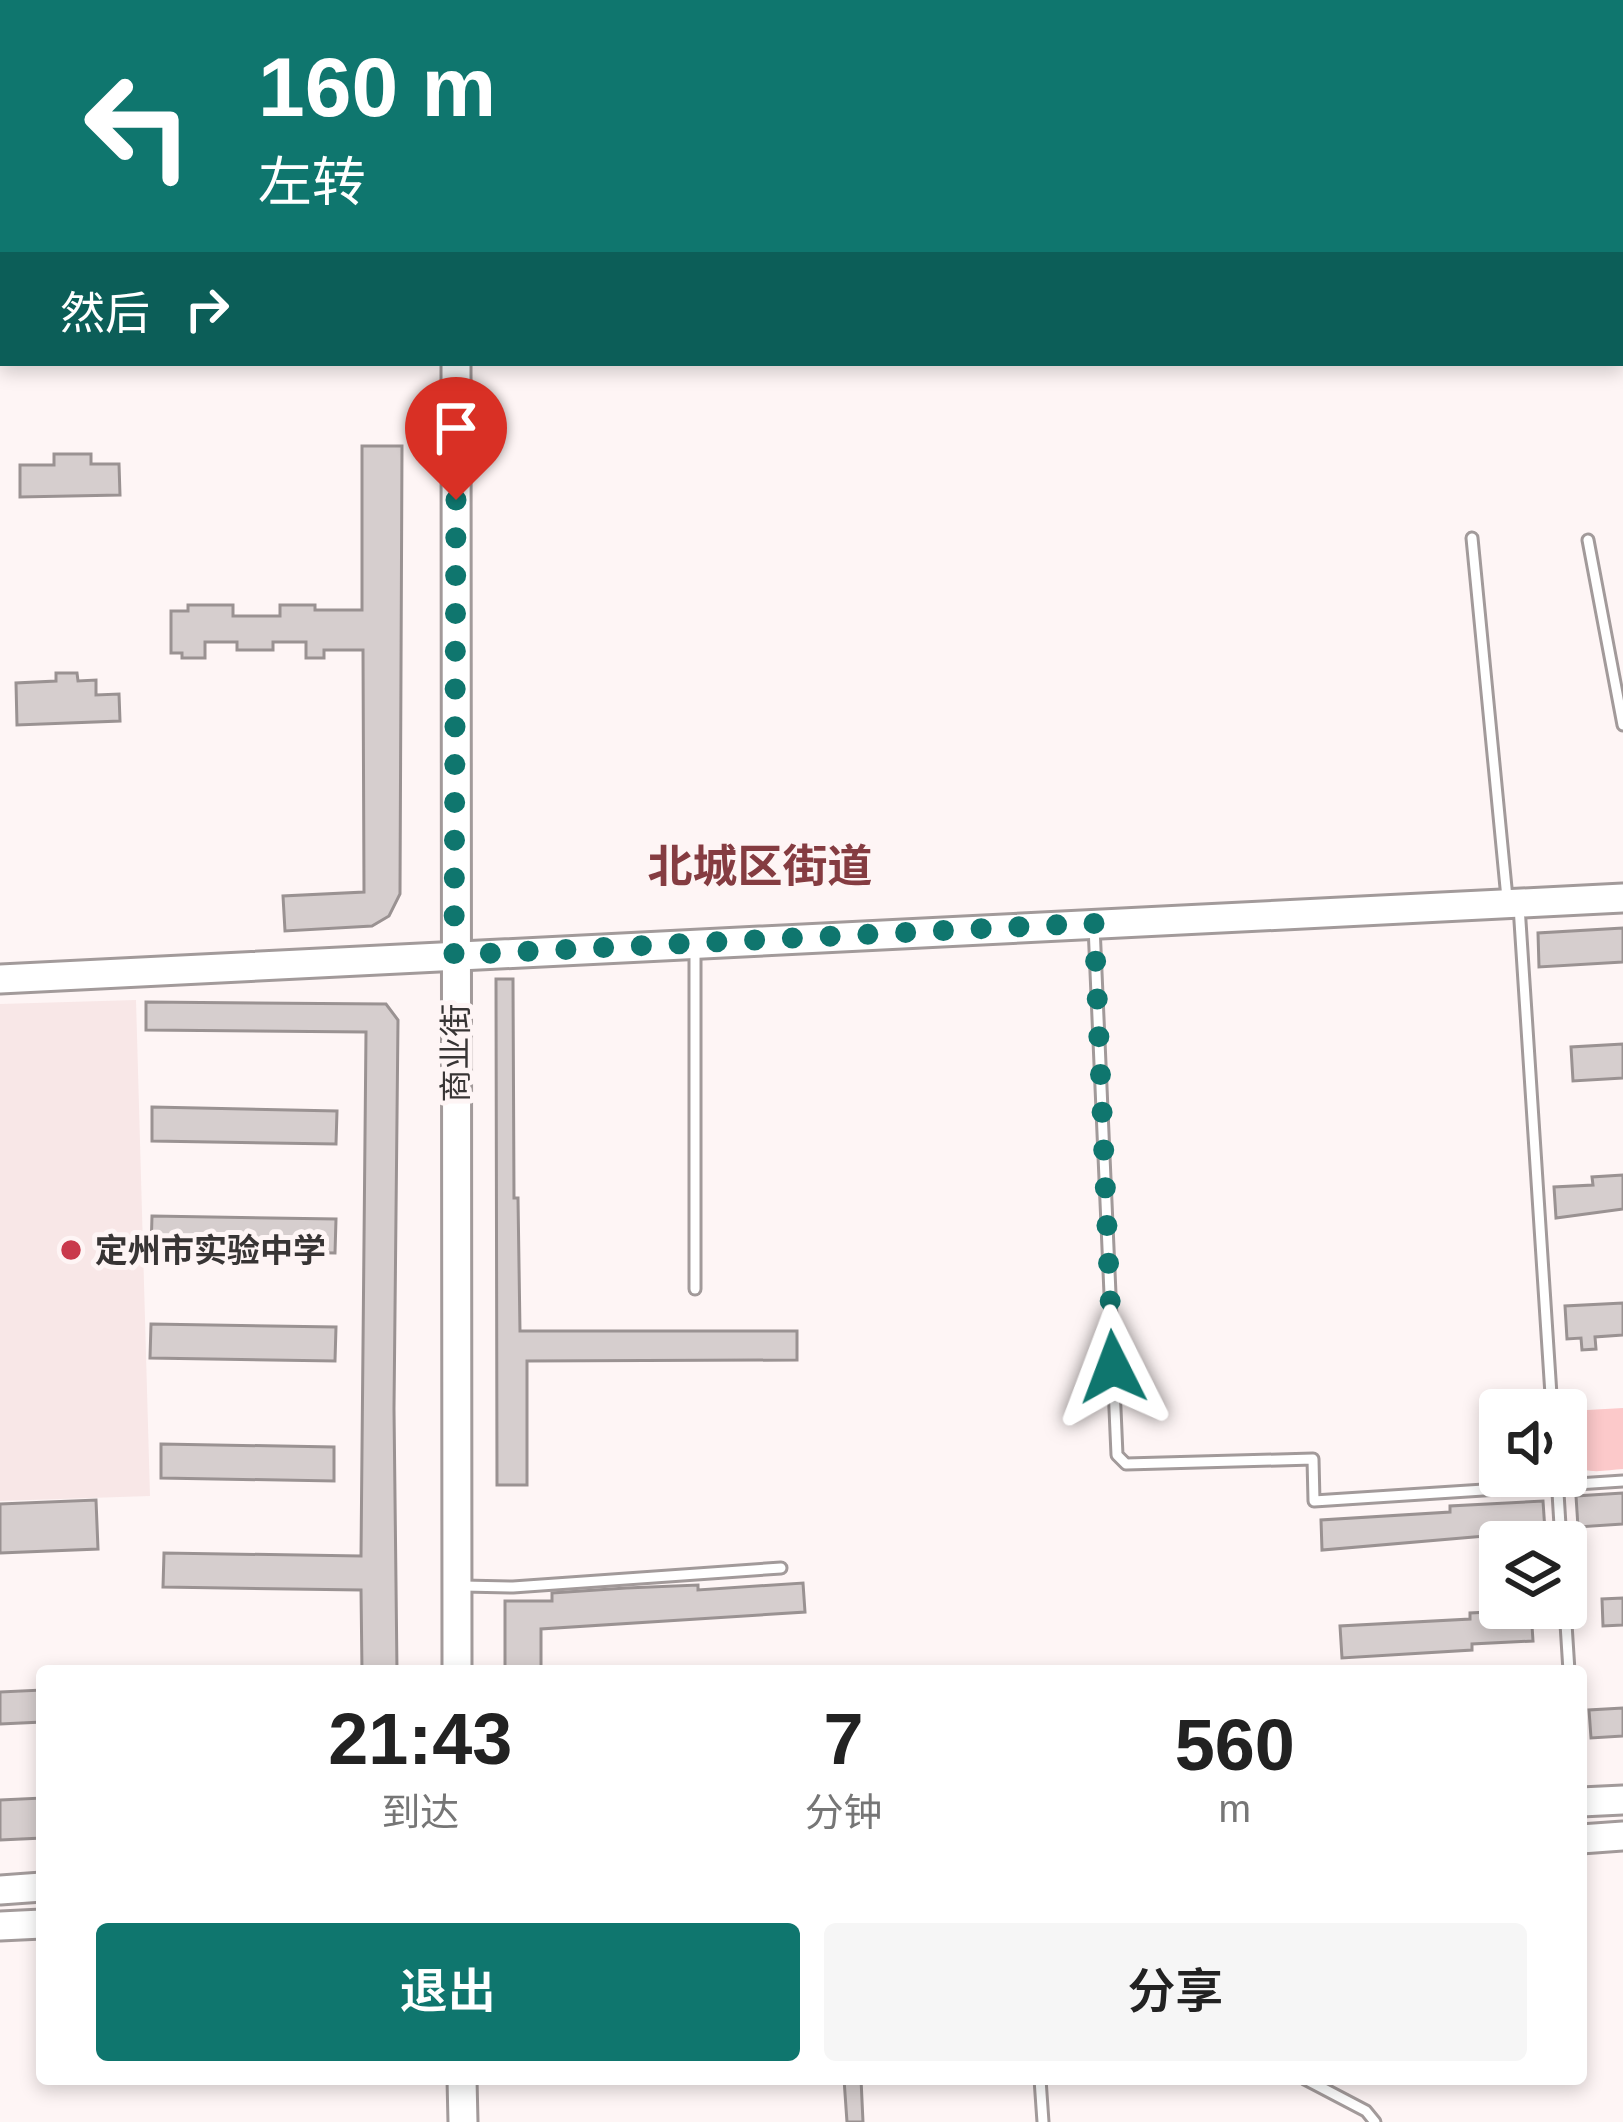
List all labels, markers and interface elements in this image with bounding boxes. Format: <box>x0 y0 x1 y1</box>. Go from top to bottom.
text: 160 m <box>258 40 496 134</box>
icon: left <box>60 48 216 204</box>
text: 左转 <box>258 152 366 212</box>
icon: right <box>174 276 240 342</box>
text: 然后 <box>60 288 150 339</box>
pin <box>405 377 507 500</box>
icon: arrive <box>423 395 489 461</box>
district label: 北城区街道 <box>647 841 873 892</box>
street label: 商业街 <box>437 1004 474 1103</box>
place label: 定州市实验中学 <box>95 1232 326 1269</box>
marker: 定州市实验中学 <box>58 1237 84 1263</box>
position arrow <box>1050 1304 1176 1430</box>
map controls <box>1479 1389 1587 1629</box>
button: sound <box>1479 1389 1587 1497</box>
button: layers <box>1479 1521 1587 1629</box>
text: 21:43 <box>328 1699 512 1779</box>
text: 7 <box>823 1699 864 1779</box>
text: 560 <box>1175 1705 1295 1785</box>
text: m <box>1219 1787 1251 1830</box>
text: 到达 <box>381 1791 459 1834</box>
text: 分钟 <box>805 1791 883 1834</box>
button: 退出 <box>96 1923 800 2061</box>
button: 分享 <box>824 1923 1527 2061</box>

